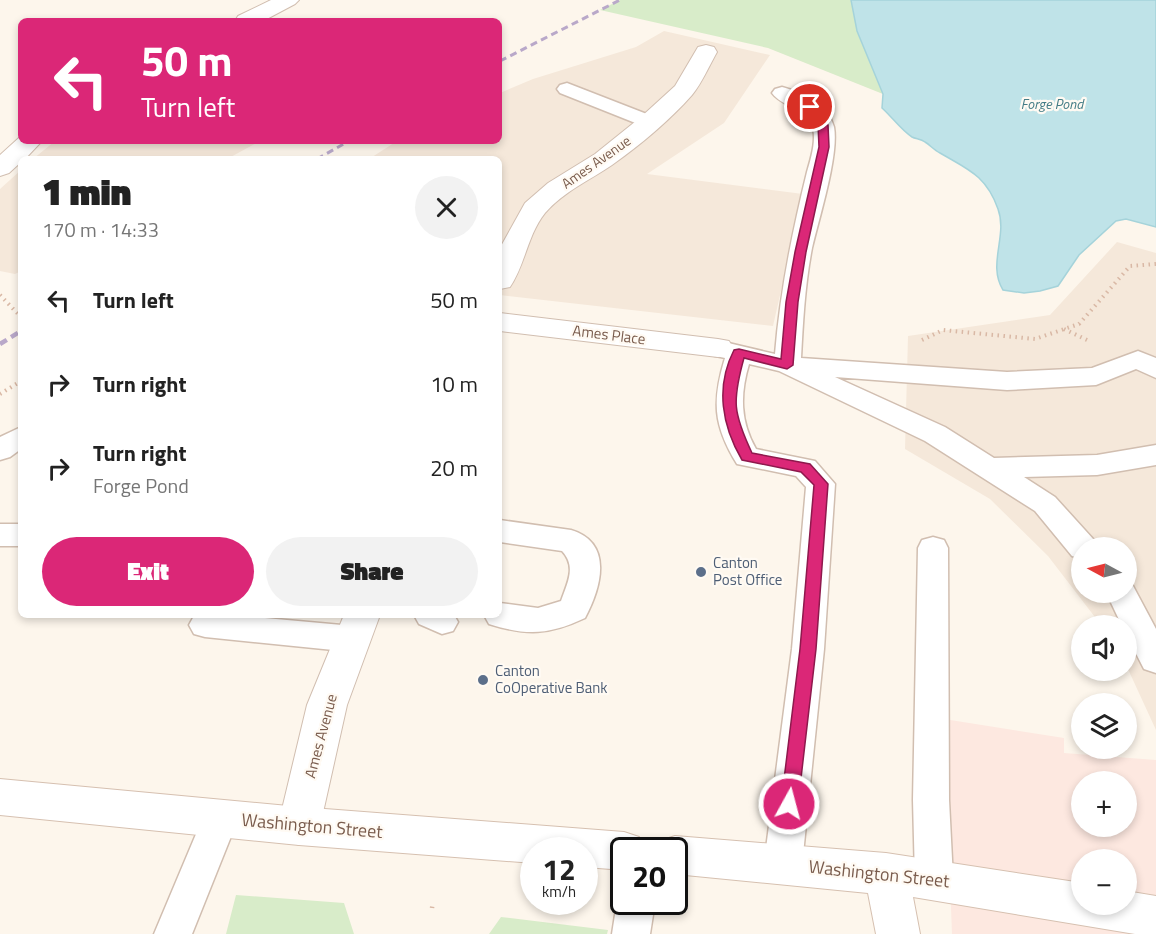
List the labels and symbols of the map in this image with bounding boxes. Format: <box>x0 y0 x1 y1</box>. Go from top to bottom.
pin <box>784 81 835 132</box>
water label: Forge Pond <box>1021 93 1085 114</box>
street label: Ames Avenue <box>557 130 635 193</box>
street label: Ames Place <box>571 319 647 350</box>
north arrow <box>1071 537 1137 603</box>
place label: Canton Post Office <box>713 551 782 591</box>
marker: Canton Post Office <box>694 565 708 579</box>
place label: Canton CoOperative Bank <box>495 659 608 699</box>
marker: Canton CoOperative Bank <box>476 673 490 687</box>
street label: Ames Avenue <box>298 691 343 781</box>
position arrow <box>757 772 821 836</box>
street label: Washington Street <box>240 806 384 845</box>
speed limit sign: 20 <box>610 837 688 915</box>
street label: Washington Street <box>807 853 951 894</box>

